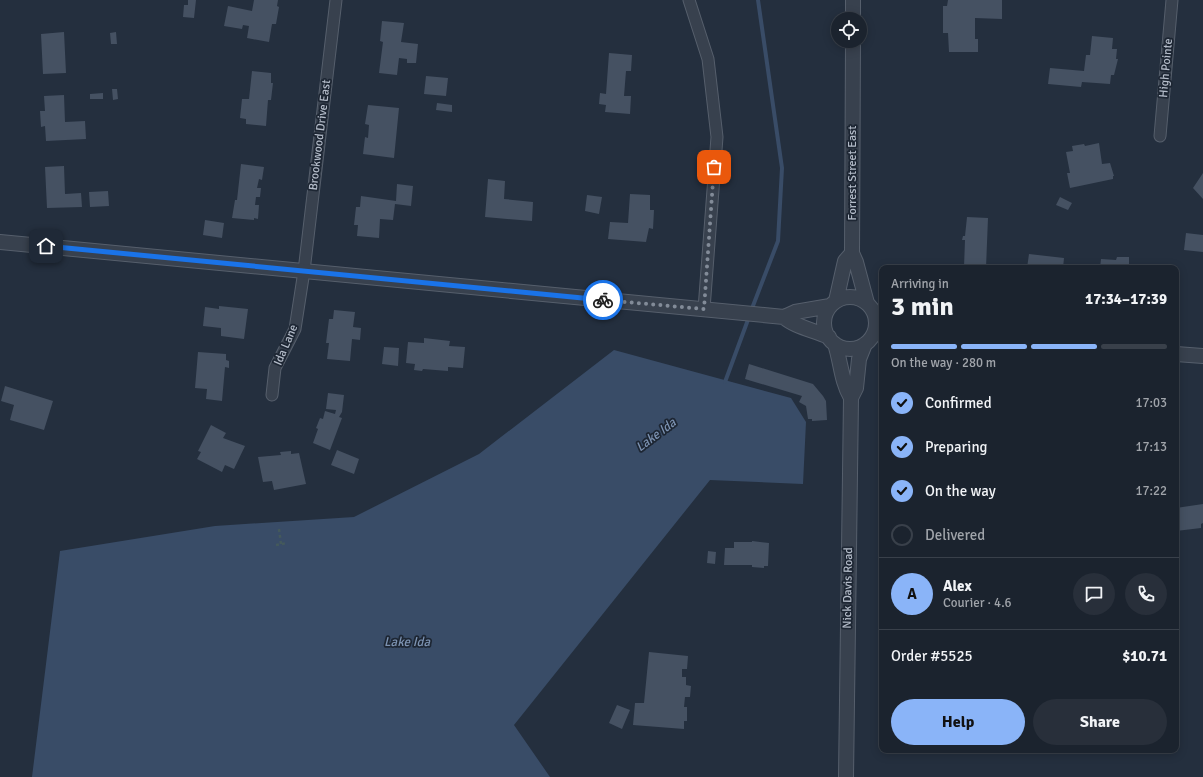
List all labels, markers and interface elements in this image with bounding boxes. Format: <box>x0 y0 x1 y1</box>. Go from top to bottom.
map controls <box>831 12 867 48</box>
button: locate <box>831 12 867 48</box>
street label: High Pointe <box>1156 38 1176 98</box>
street label: Brookwood Drive East <box>306 79 334 191</box>
street label: Forrest Street East <box>845 125 860 221</box>
pin <box>697 150 731 184</box>
icon: bag <box>703 156 725 178</box>
pin <box>29 229 63 263</box>
icon: home <box>35 235 57 257</box>
text: Arriving in <box>891 276 949 292</box>
courier <box>583 280 623 320</box>
icon: bike <box>592 289 614 311</box>
text: 17:34–17:39 <box>1085 290 1167 308</box>
text: 3 min <box>891 291 954 323</box>
street label: Ida Lane <box>271 322 301 368</box>
text: On the way · 280 m <box>891 355 996 371</box>
icon: check <box>891 392 913 414</box>
text: Confirmed <box>925 394 992 412</box>
text: 17:03 <box>1135 395 1167 411</box>
water label: Lake Ida <box>633 414 680 455</box>
icon: check <box>891 436 913 458</box>
text: Preparing <box>925 438 988 456</box>
text: 17:13 <box>1135 439 1167 455</box>
icon: check <box>891 480 913 502</box>
text: On the way <box>925 482 996 500</box>
text: 17:22 <box>1135 483 1167 499</box>
text: Delivered <box>925 526 985 544</box>
street label: Nick Davis Road <box>840 547 856 629</box>
button: chat <box>1073 573 1115 615</box>
button: phone <box>1125 573 1167 615</box>
text: Alex <box>943 577 972 595</box>
text: A <box>907 585 917 603</box>
text: Courier · 4.6 <box>943 595 1012 611</box>
water label: Lake Ida <box>384 634 430 650</box>
text: Order #5525 <box>891 647 973 665</box>
text: $10.71 <box>1122 647 1167 665</box>
button: Help <box>891 699 1025 745</box>
button: Share <box>1033 699 1167 745</box>

